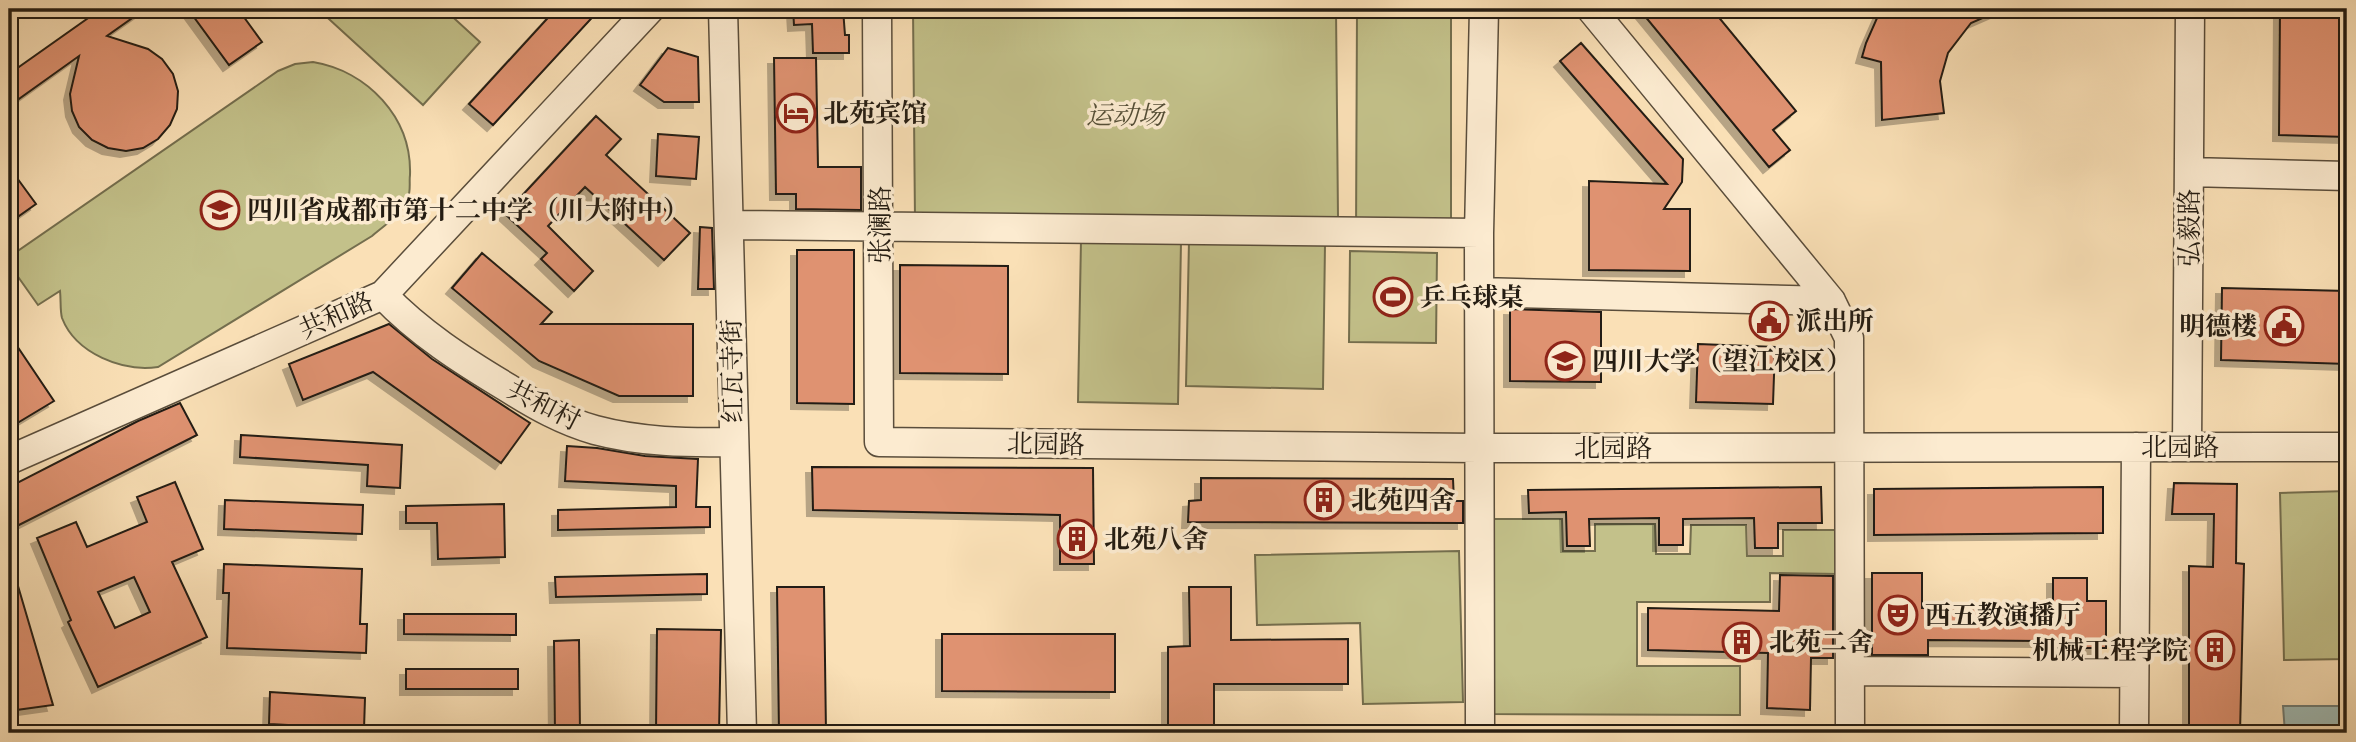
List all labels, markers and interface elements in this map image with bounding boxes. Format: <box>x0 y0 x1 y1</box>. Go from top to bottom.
hotel icon: 北苑宾馆 <box>775 92 817 134</box>
place label: 北苑宾馆 <box>823 97 927 129</box>
park label: 运动场 <box>1086 99 1166 131</box>
street label: 张澜路 <box>864 186 896 264</box>
school or university icon: 四川省成都市第十二中学（川大附中） <box>199 189 241 231</box>
street label: 弘毅路 <box>2173 189 2205 267</box>
place label: 四川省成都市第十二中学（川大附中） <box>247 194 689 226</box>
sports icon: 乒乓球桌 <box>1372 276 1414 318</box>
place label: 乒乓球桌 <box>1420 281 1524 313</box>
street label: 共和路 <box>294 285 378 345</box>
public building icon: 派出所 <box>1748 300 1790 342</box>
place label: 派出所 <box>1796 305 1874 337</box>
public building icon: 明德楼 <box>2263 305 2305 347</box>
place label: 明德楼 <box>2179 310 2257 342</box>
street label: 红瓦寺街 <box>715 319 749 423</box>
school or university icon: 四川大学（望江校区） <box>1544 340 1586 382</box>
place label: 四川大学（望江校区） <box>1592 345 1852 377</box>
street label: 共和村 <box>502 373 586 437</box>
street label: 北园路 <box>1007 427 1085 461</box>
street label: 北园路 <box>2141 431 2219 463</box>
street label: 北园路 <box>1574 432 1652 464</box>
building icon: 北苑四舍 <box>1303 479 1345 521</box>
place label: 北苑四舍 <box>1351 484 1455 516</box>
building icon: 北苑八舍 <box>1056 518 1098 560</box>
place label: 北苑八舍 <box>1104 523 1208 555</box>
theatre icon: 西五教演播厅 <box>1877 594 1919 636</box>
place label: 西五教演播厅 <box>1925 599 2081 631</box>
building icon: 北苑二舍 <box>1721 621 1763 663</box>
place label: 北苑二舍 <box>1769 626 1873 658</box>
building icon: 机械工程学院 <box>2194 629 2236 671</box>
place label: 机械工程学院 <box>2032 634 2188 666</box>

